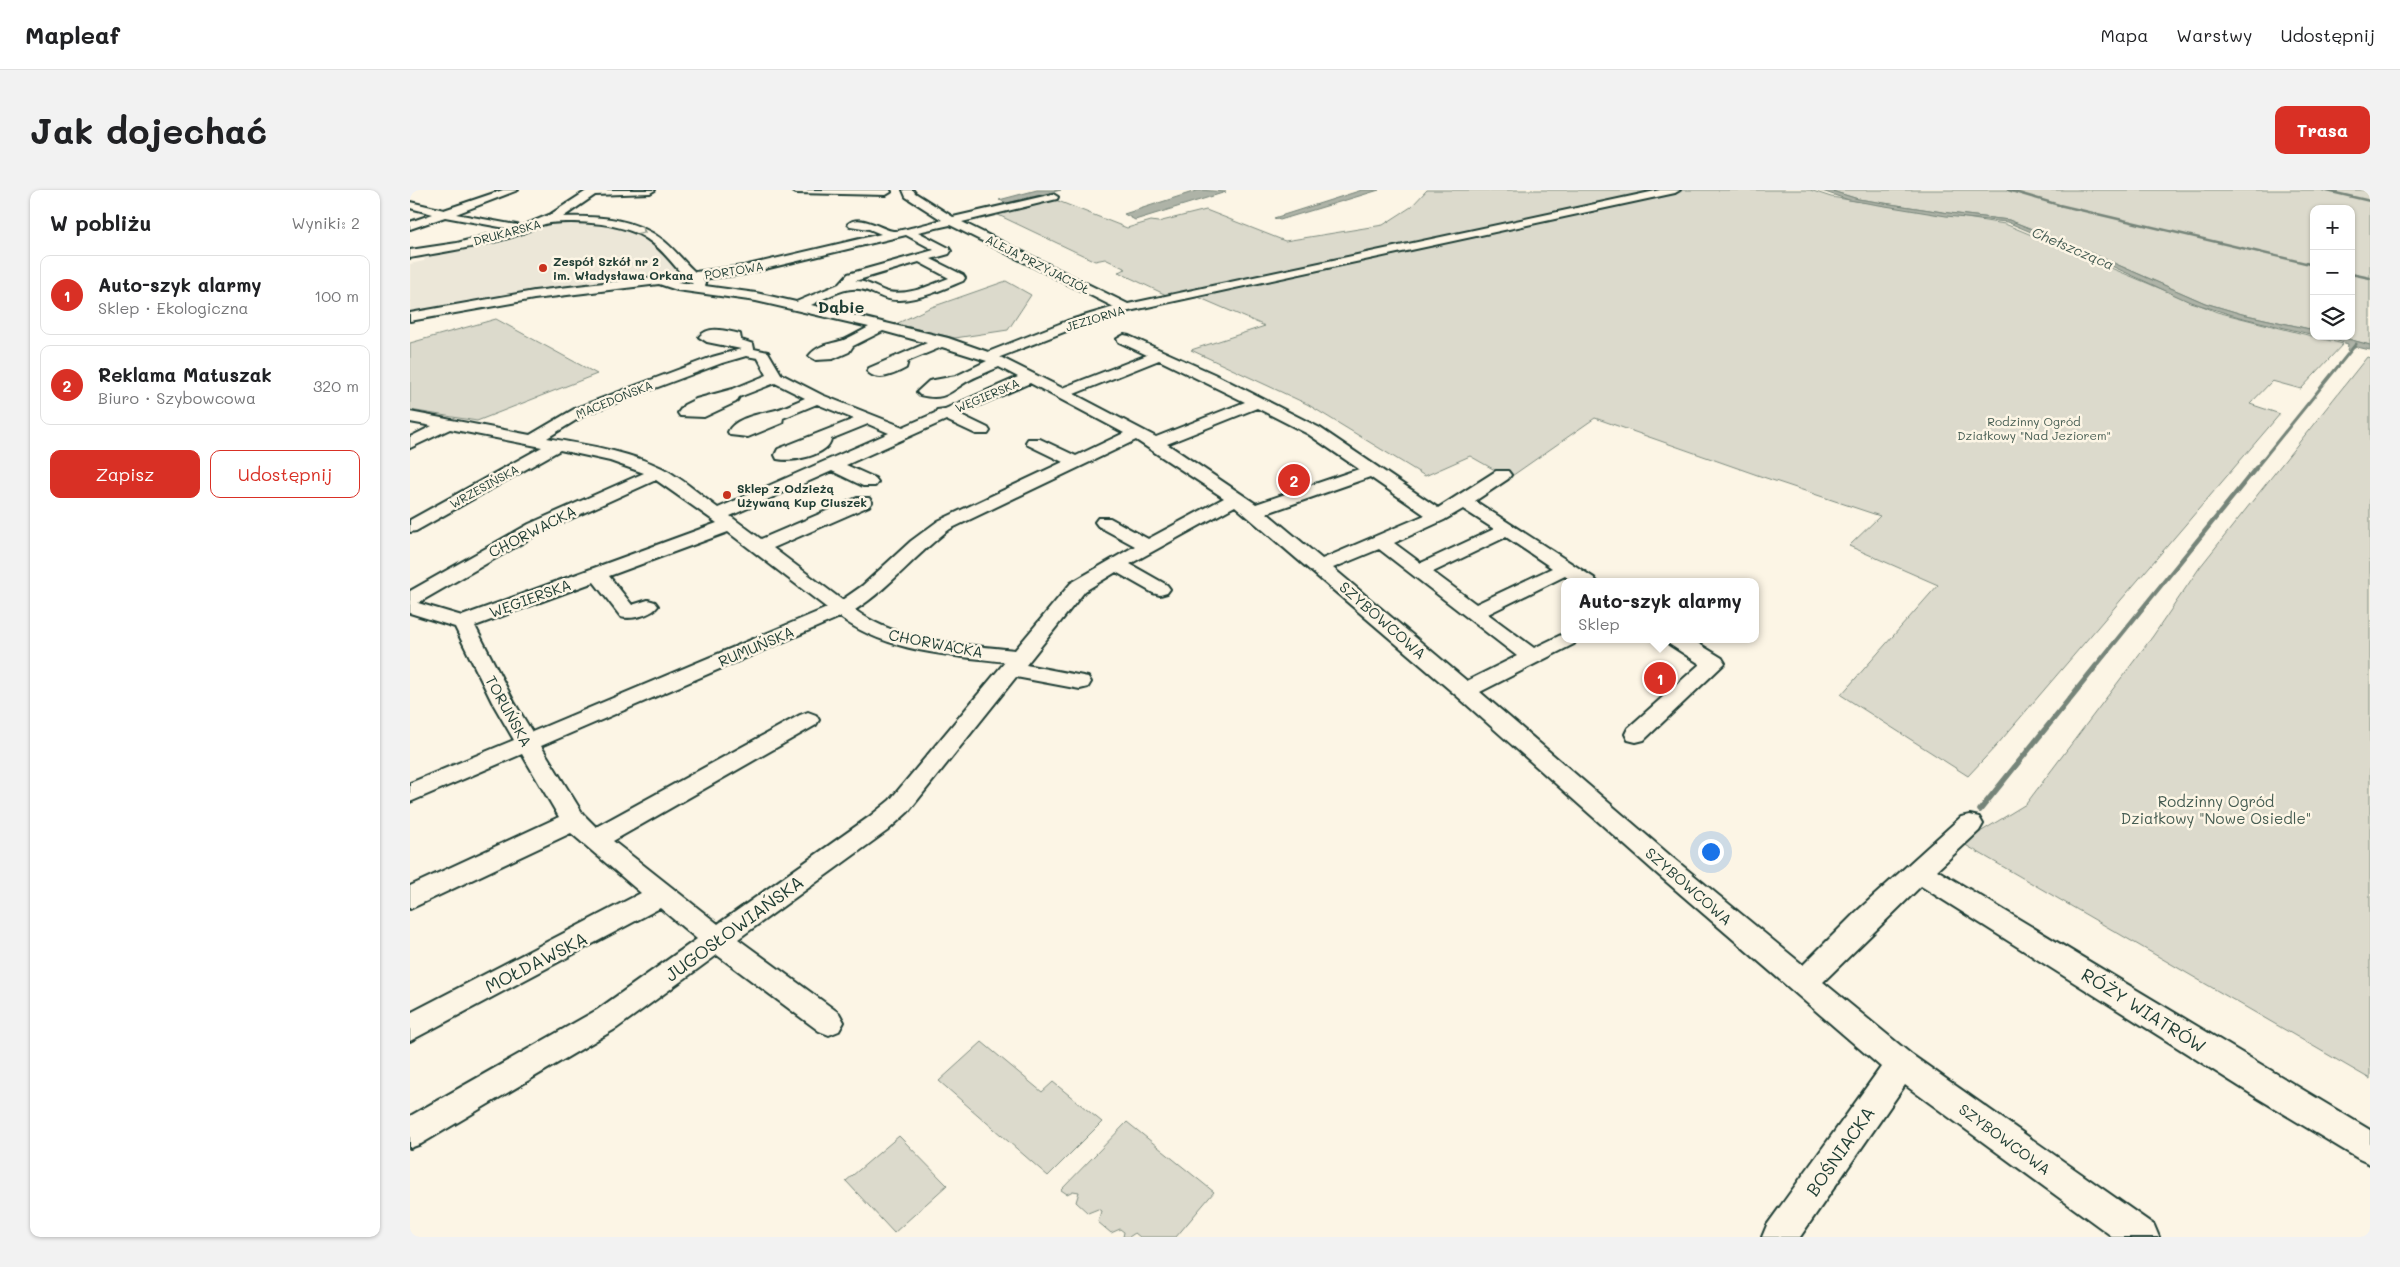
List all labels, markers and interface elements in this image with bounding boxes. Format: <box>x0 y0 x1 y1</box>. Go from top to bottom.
text: Mapleaf <box>25 19 120 50</box>
text: Mapa <box>2100 23 2148 47</box>
text: Warstwy <box>2176 23 2252 47</box>
text: Udostępnij <box>2280 23 2375 47</box>
button: Trasa <box>2275 106 2370 154</box>
text: Jak dojechać <box>30 107 267 153</box>
map controls <box>2310 205 2355 340</box>
button: + <box>2310 205 2355 250</box>
text: W pobliżu <box>50 209 151 236</box>
text: Wyniki: 2 <box>291 212 360 233</box>
street label: DRUKARSKA <box>471 215 543 249</box>
water label: Chełszcząca <box>2029 222 2117 274</box>
one-way arrow <box>637 225 646 235</box>
street label: ALEJA PRZYJACIÓŁ <box>983 231 1093 298</box>
button: − <box>2310 250 2355 295</box>
place label: Zespół Szkół nr 2 im. Władysława Orkana <box>553 253 693 283</box>
street label: PORTOWA <box>703 257 765 283</box>
marker: Zespół Szkół nr 2 im. Władysława Orkana <box>537 262 549 274</box>
text: Auto-szyk alarmy <box>98 272 262 297</box>
text: 1 <box>63 285 71 306</box>
text: 100 m <box>314 285 359 306</box>
button: layers <box>2310 295 2355 340</box>
district label: Dąbie <box>818 296 864 317</box>
text: Sklep · Ekologiczna <box>98 297 248 318</box>
street label: JEZIORNA <box>1063 301 1127 335</box>
text: Reklama Matuszak <box>98 362 272 387</box>
street label: WĘGIERSKA <box>952 374 1022 416</box>
text: 2 <box>63 375 71 396</box>
text: 320 m <box>313 375 359 396</box>
street label: MACEDOŃSKA <box>573 376 655 422</box>
text: Biuro · Szybowcowa <box>98 387 256 408</box>
park label: Rodzinny Ogród Działkowy "Nad Jeziorem" <box>1957 413 2111 443</box>
button: Zapisz <box>50 450 200 498</box>
button: Udostępnij <box>210 450 360 498</box>
street label: WRZESIŃSKA <box>447 460 521 512</box>
pin: 2 <box>1278 461 1310 499</box>
place label: Sklep z Odzieżą Używaną Kup Ciuszek <box>737 480 867 510</box>
marker: Sklep z Odzieżą Używaną Kup Ciuszek <box>721 489 733 501</box>
street label: CHORWACKA <box>485 500 579 562</box>
street label: WĘGIERSKA <box>486 574 574 622</box>
street label: SZYBOWCOWA <box>1335 577 1431 663</box>
popup <box>1561 578 1759 643</box>
text: Auto-szyk alarmy <box>1578 588 1742 613</box>
text: Sklep <box>1578 613 1620 634</box>
street label: RUMUŃSKA <box>715 621 797 671</box>
street label: CHORWACKA <box>887 624 985 662</box>
pin: 1 <box>1644 659 1676 697</box>
street label: TORUŃSKA <box>481 672 537 750</box>
park label: Rodzinny Ogród Działkowy "Nowe Osiedle" <box>2121 791 2311 828</box>
your location <box>1698 839 1724 865</box>
street label: SZYBOWCOWA <box>1641 843 1737 929</box>
street label: JUGOSŁOWIAŃSKA <box>660 870 808 986</box>
street label: MOŁDAWSKA <box>481 926 591 998</box>
street label: RÓŻY WIATRÓW <box>2077 962 2211 1058</box>
street label: SZYBOWCOWA <box>1955 1099 2055 1179</box>
street label: BOŚNIACKA <box>1800 1101 1880 1201</box>

